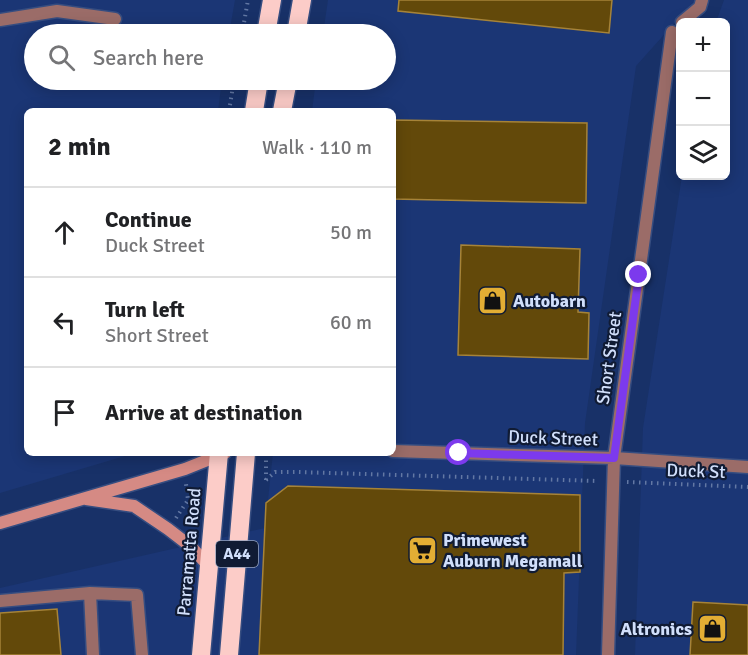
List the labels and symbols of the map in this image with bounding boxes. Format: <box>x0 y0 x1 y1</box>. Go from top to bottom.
route end <box>625 261 651 287</box>
shop icon: Autobarn <box>476 285 508 317</box>
place label: Autobarn <box>513 290 586 312</box>
street label: Short Street <box>592 310 626 406</box>
street label: Duck Street <box>508 425 598 451</box>
route start <box>445 439 471 465</box>
street label: Duck St <box>666 459 726 483</box>
street label: Parramatta Road <box>172 487 206 617</box>
place label: Primewest Auburn Megamall <box>443 529 583 572</box>
supermarket icon: Primewest Auburn Megamall <box>406 534 438 566</box>
road number: A44 <box>216 541 258 567</box>
shop icon: Altronics <box>697 613 729 645</box>
place label: Altronics <box>621 618 692 640</box>

